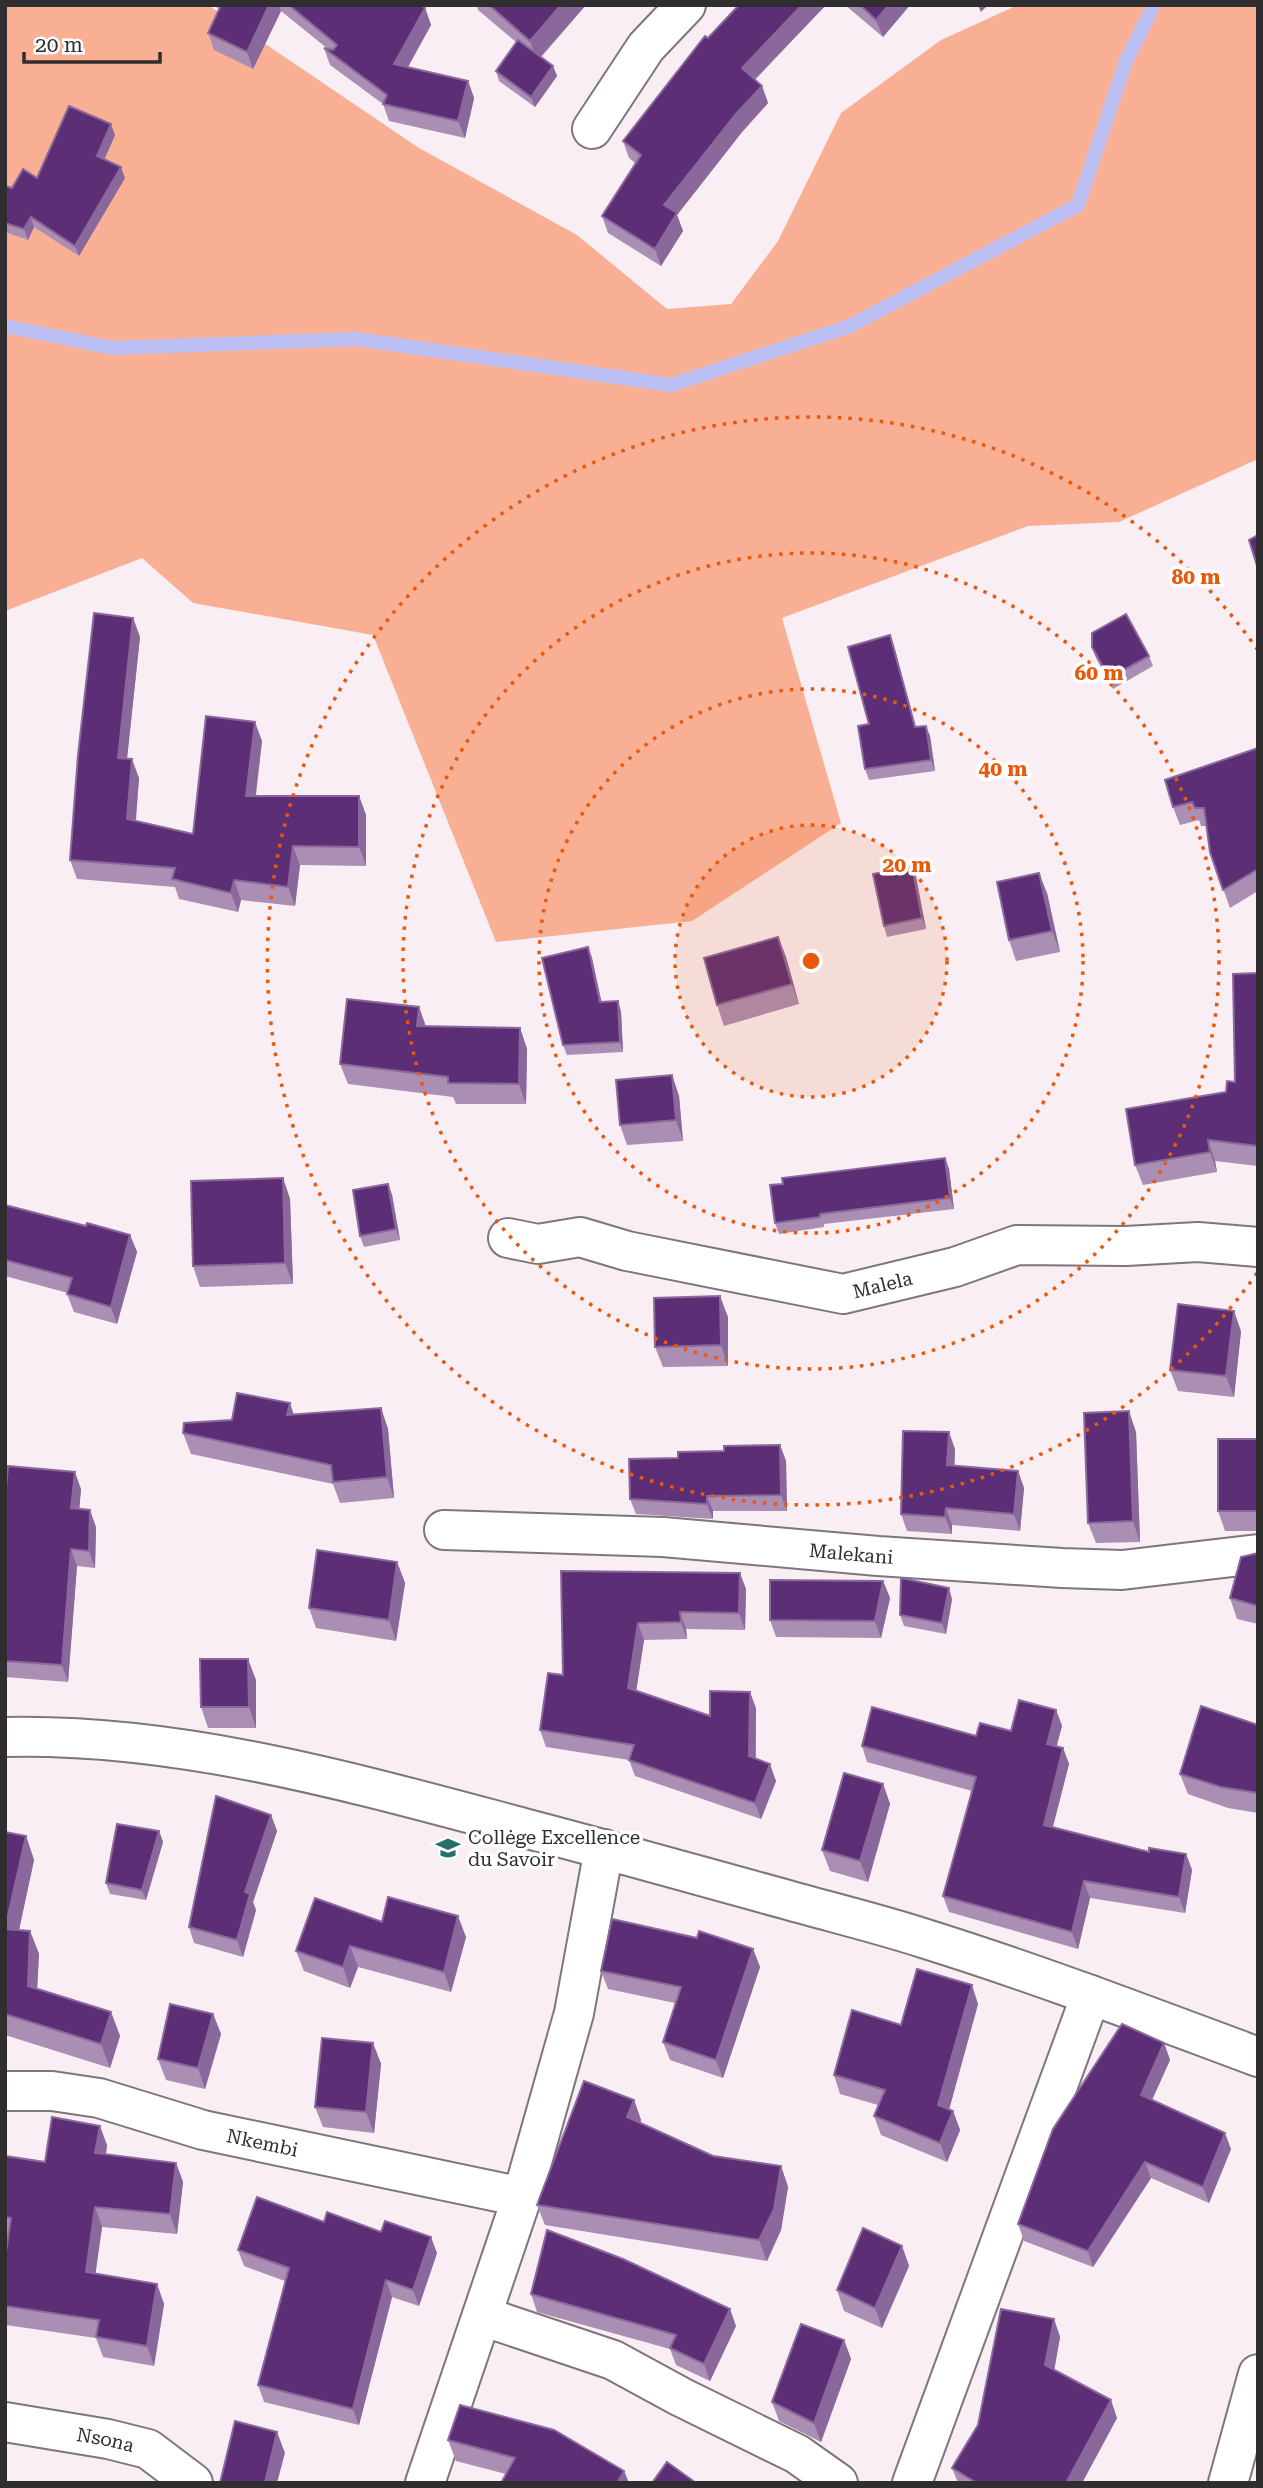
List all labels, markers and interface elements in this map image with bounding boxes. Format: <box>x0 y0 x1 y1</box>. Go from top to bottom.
scale bar <box>24 21 161 65</box>
text: 20 m <box>35 33 83 57</box>
text: 80 m <box>1171 565 1221 589</box>
text: 60 m <box>1074 661 1124 685</box>
text: 40 m <box>978 757 1028 781</box>
text: 20 m <box>882 853 932 877</box>
centre of rings <box>799 949 823 973</box>
street label: Malela <box>850 1266 915 1303</box>
street label: Malekani <box>808 1538 894 1568</box>
place label: Collėge Excellence du Savoir <box>468 1826 640 1871</box>
school or university icon: Collėge Excellence du Savoir <box>434 1834 462 1862</box>
street label: Nkembi <box>225 2124 300 2161</box>
street label: Nsona <box>75 2423 137 2457</box>

